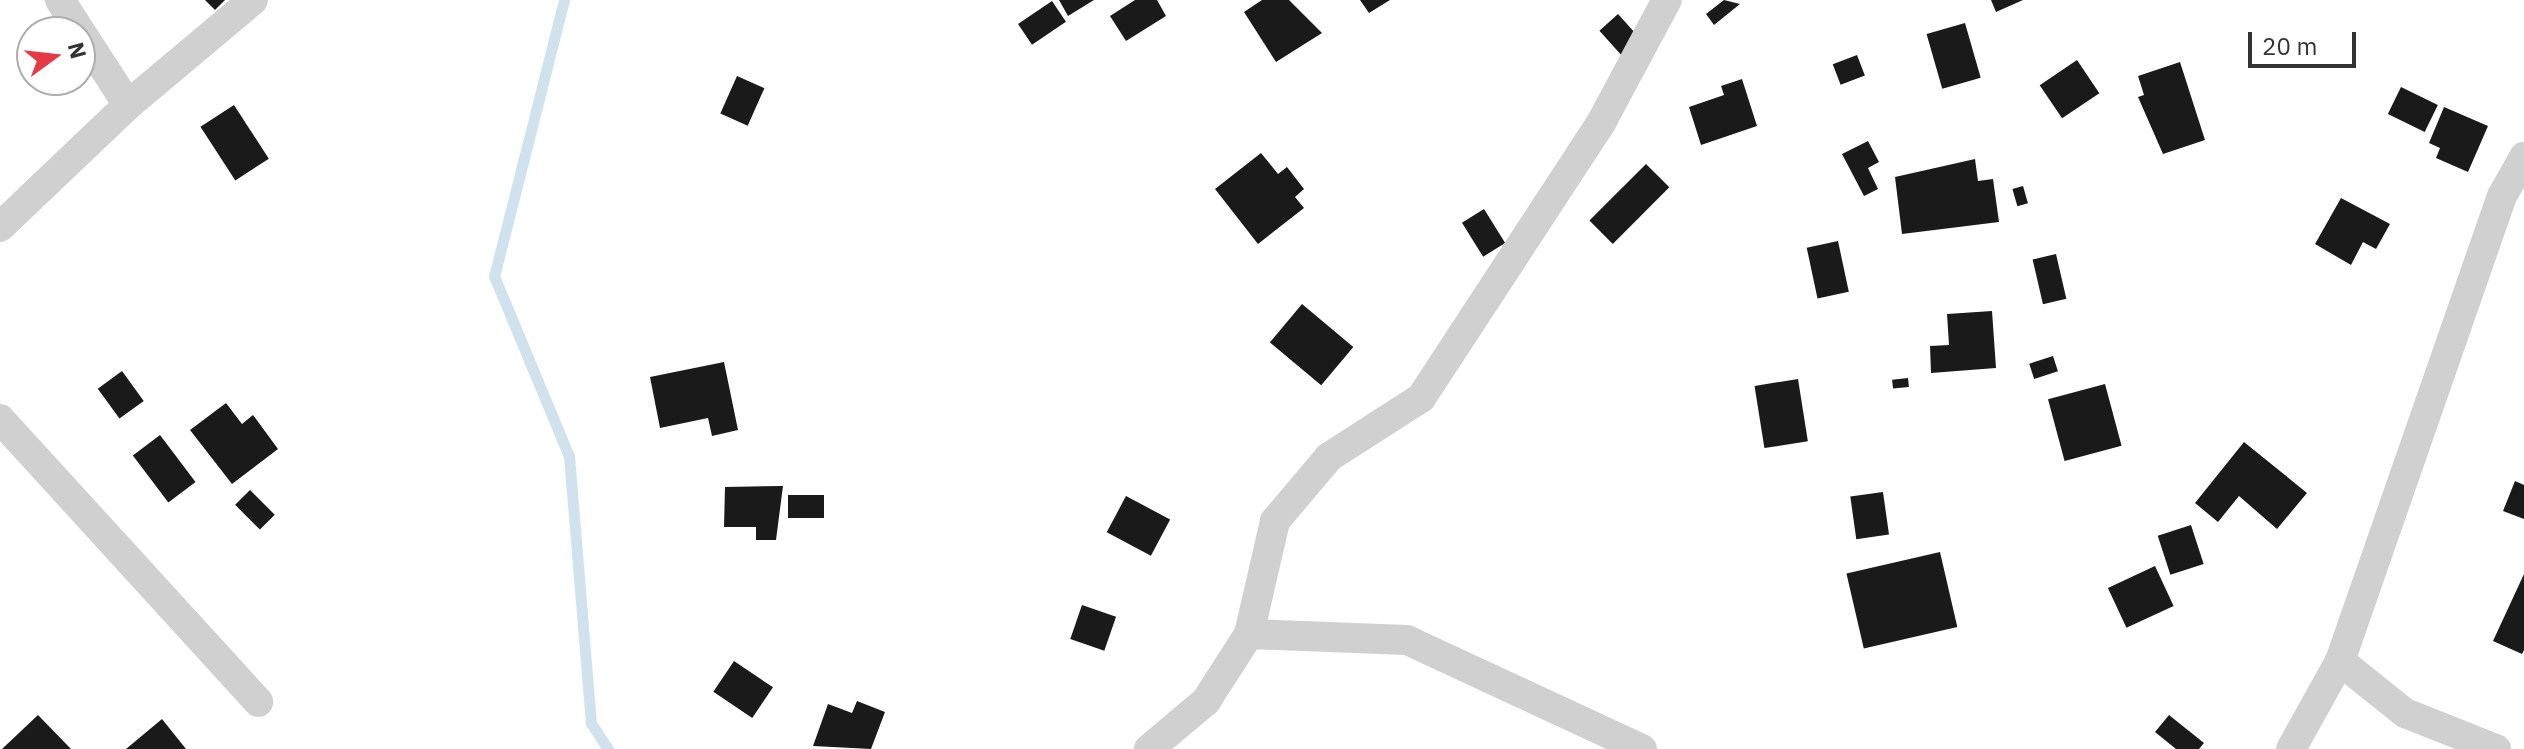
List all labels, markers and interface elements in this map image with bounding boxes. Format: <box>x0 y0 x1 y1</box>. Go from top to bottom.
north arrow <box>16 16 96 96</box>
scale bar <box>2252 16 2360 66</box>
text: 20 m <box>2262 30 2317 62</box>
text: N <box>62 39 94 62</box>

